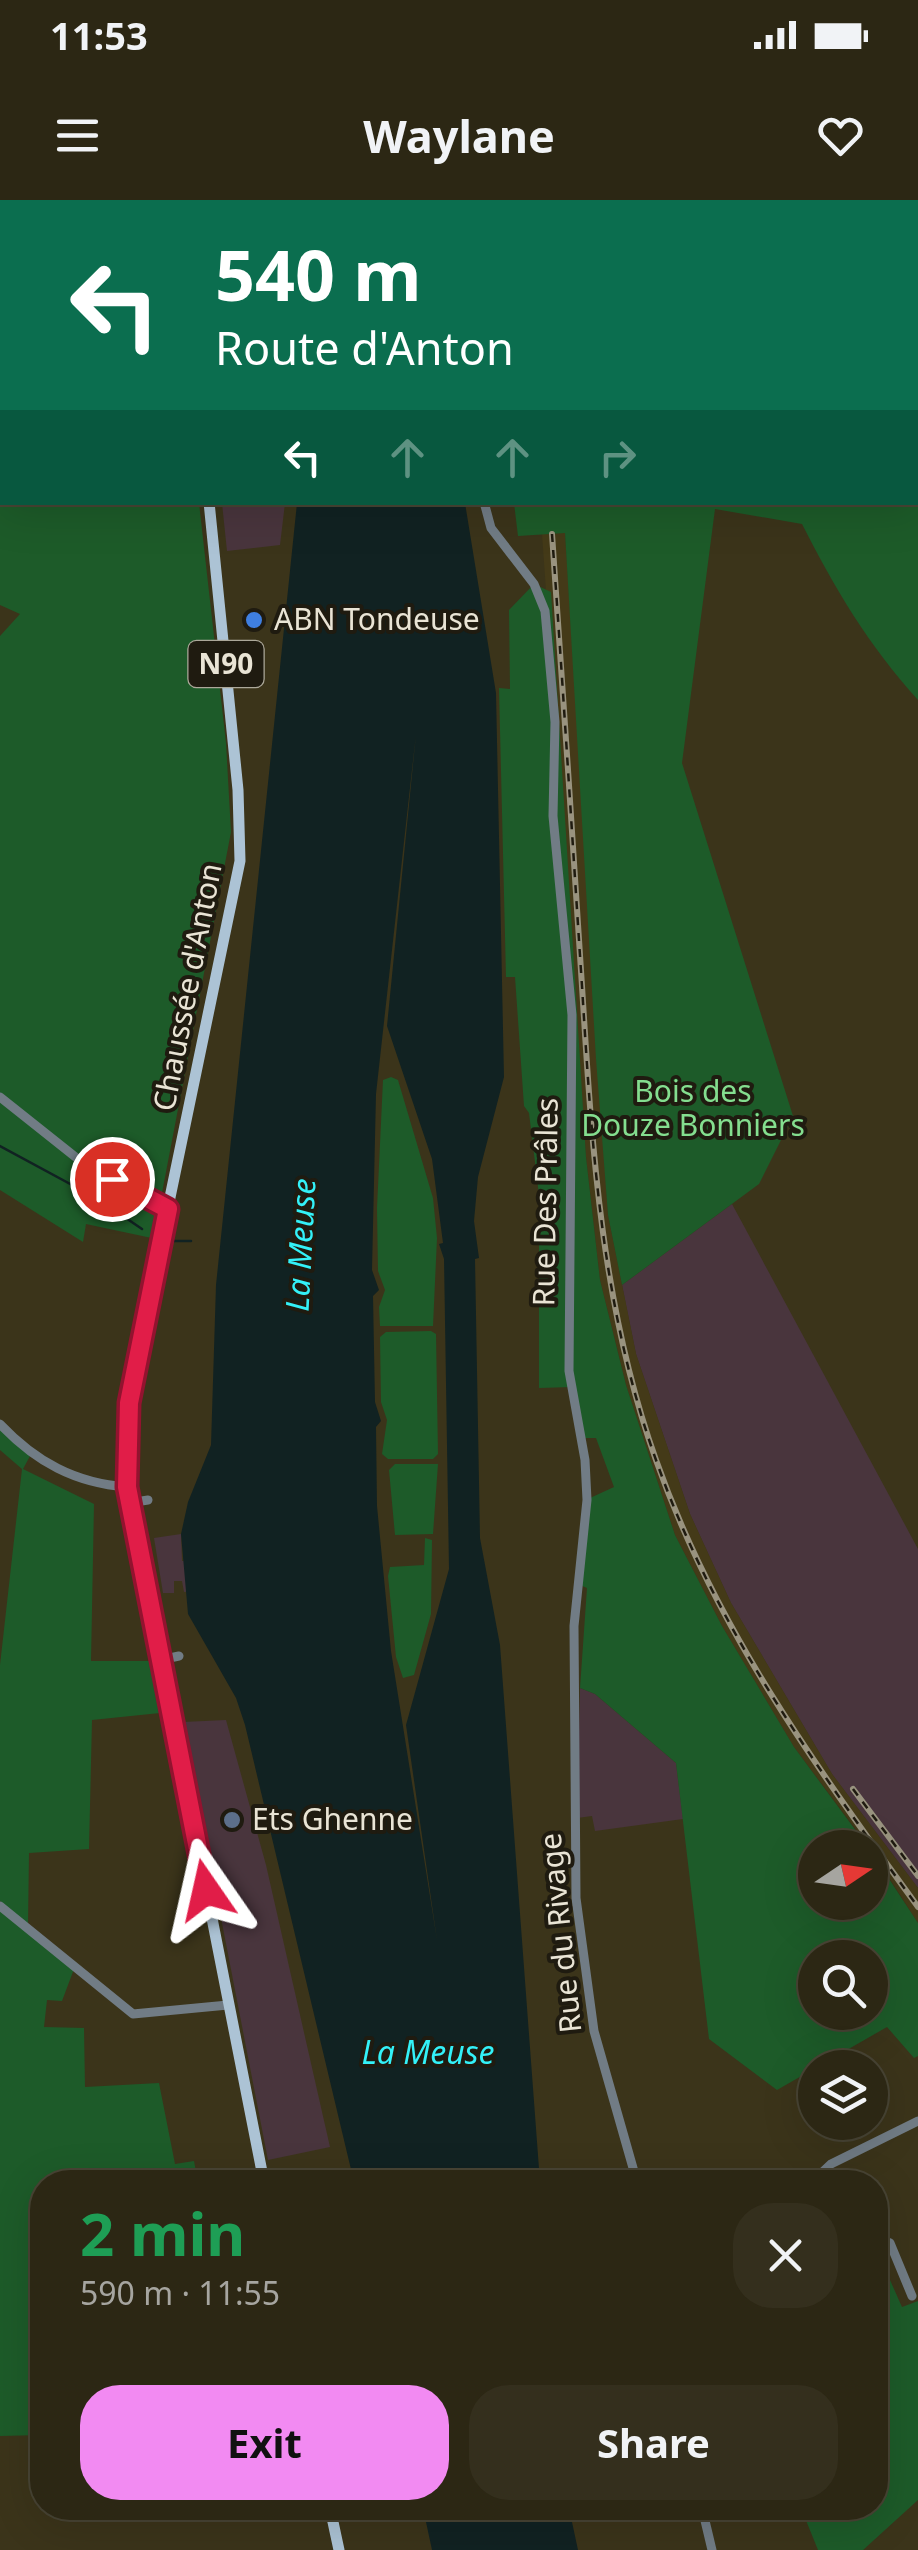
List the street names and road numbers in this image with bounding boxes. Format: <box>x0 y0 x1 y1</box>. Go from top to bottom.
road number: N90 <box>188 641 264 687</box>
street label: Chaussée d'Anton <box>142 859 231 1114</box>
street label: Rue Des Prâles <box>522 1097 567 1307</box>
street label: Rue du Rivage <box>529 1831 590 2035</box>

